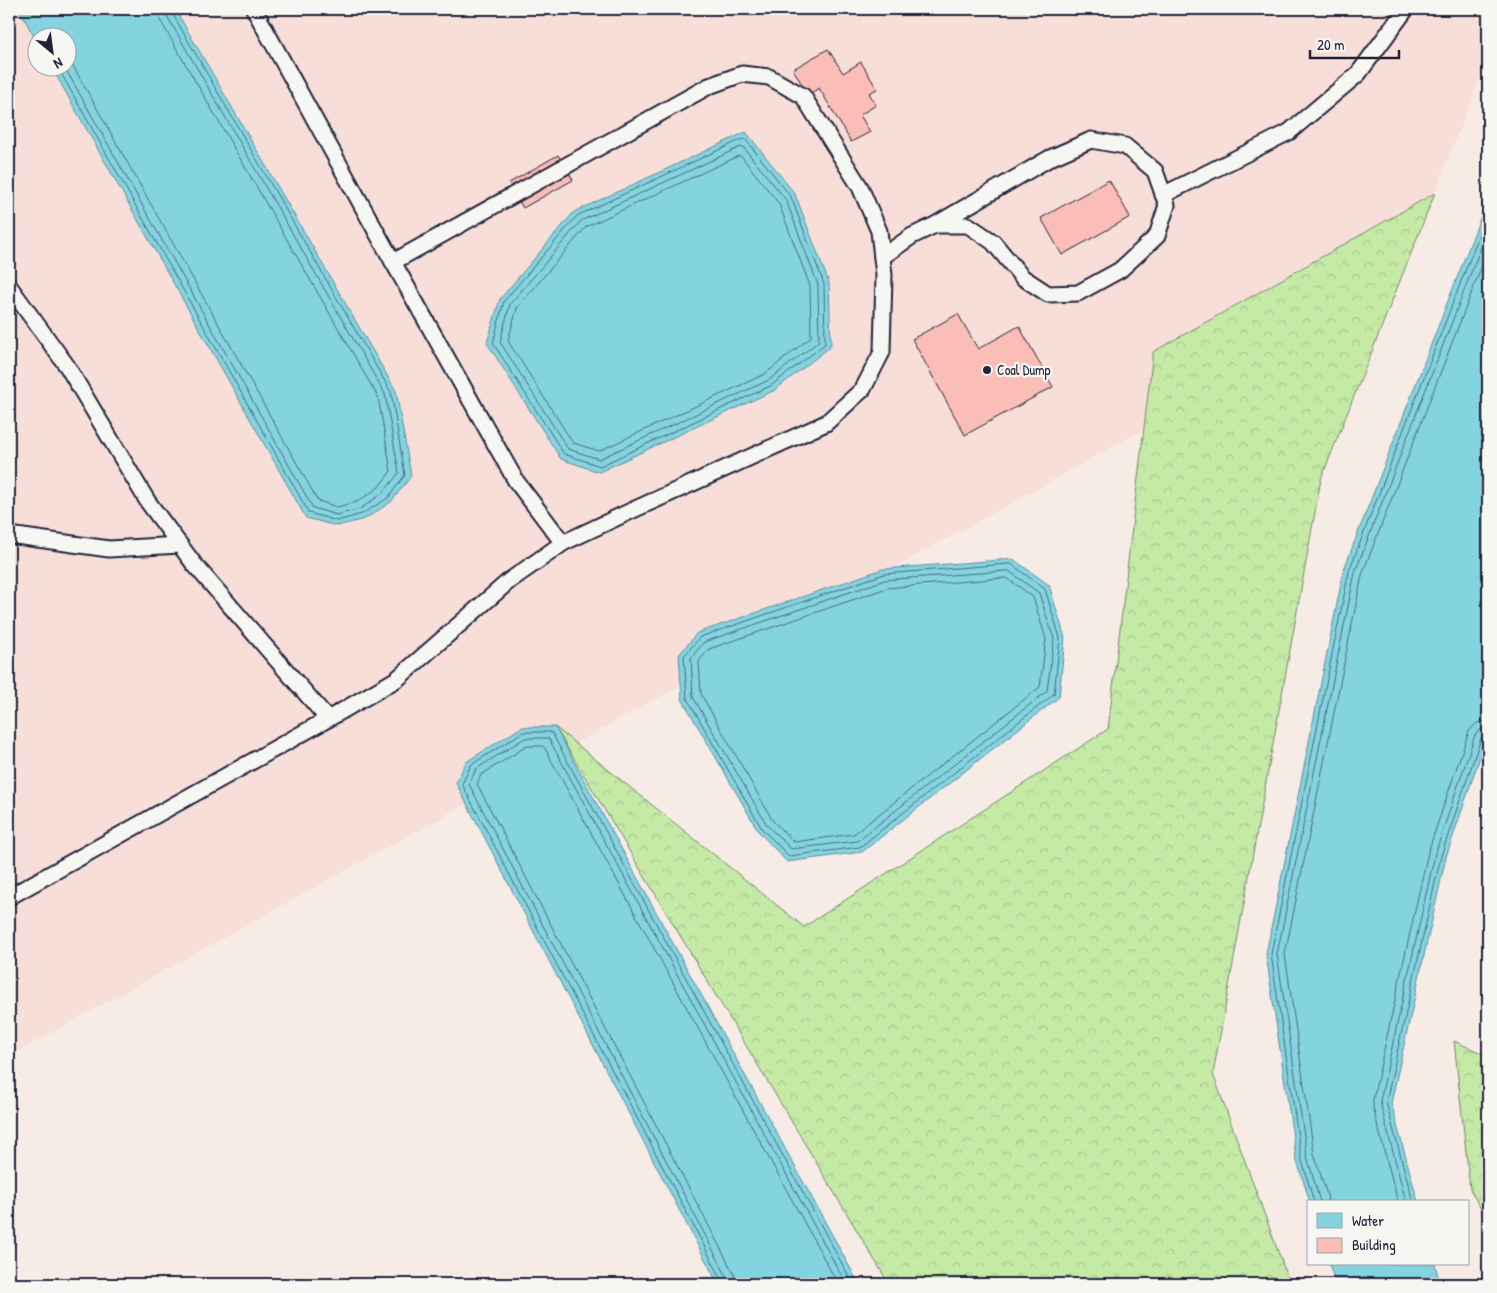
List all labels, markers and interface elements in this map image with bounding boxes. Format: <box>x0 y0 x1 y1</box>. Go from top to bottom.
north arrow <box>28 28 78 78</box>
scale bar <box>1310 28 1398 60</box>
text: 20 m <box>1317 34 1344 55</box>
text: N <box>50 54 66 74</box>
place label: Coal Dump <box>997 360 1051 380</box>
marker: Coal Dump <box>981 364 993 376</box>
legend <box>1307 1200 1470 1266</box>
text: Water <box>1352 1210 1384 1231</box>
text: Building <box>1352 1234 1396 1255</box>

